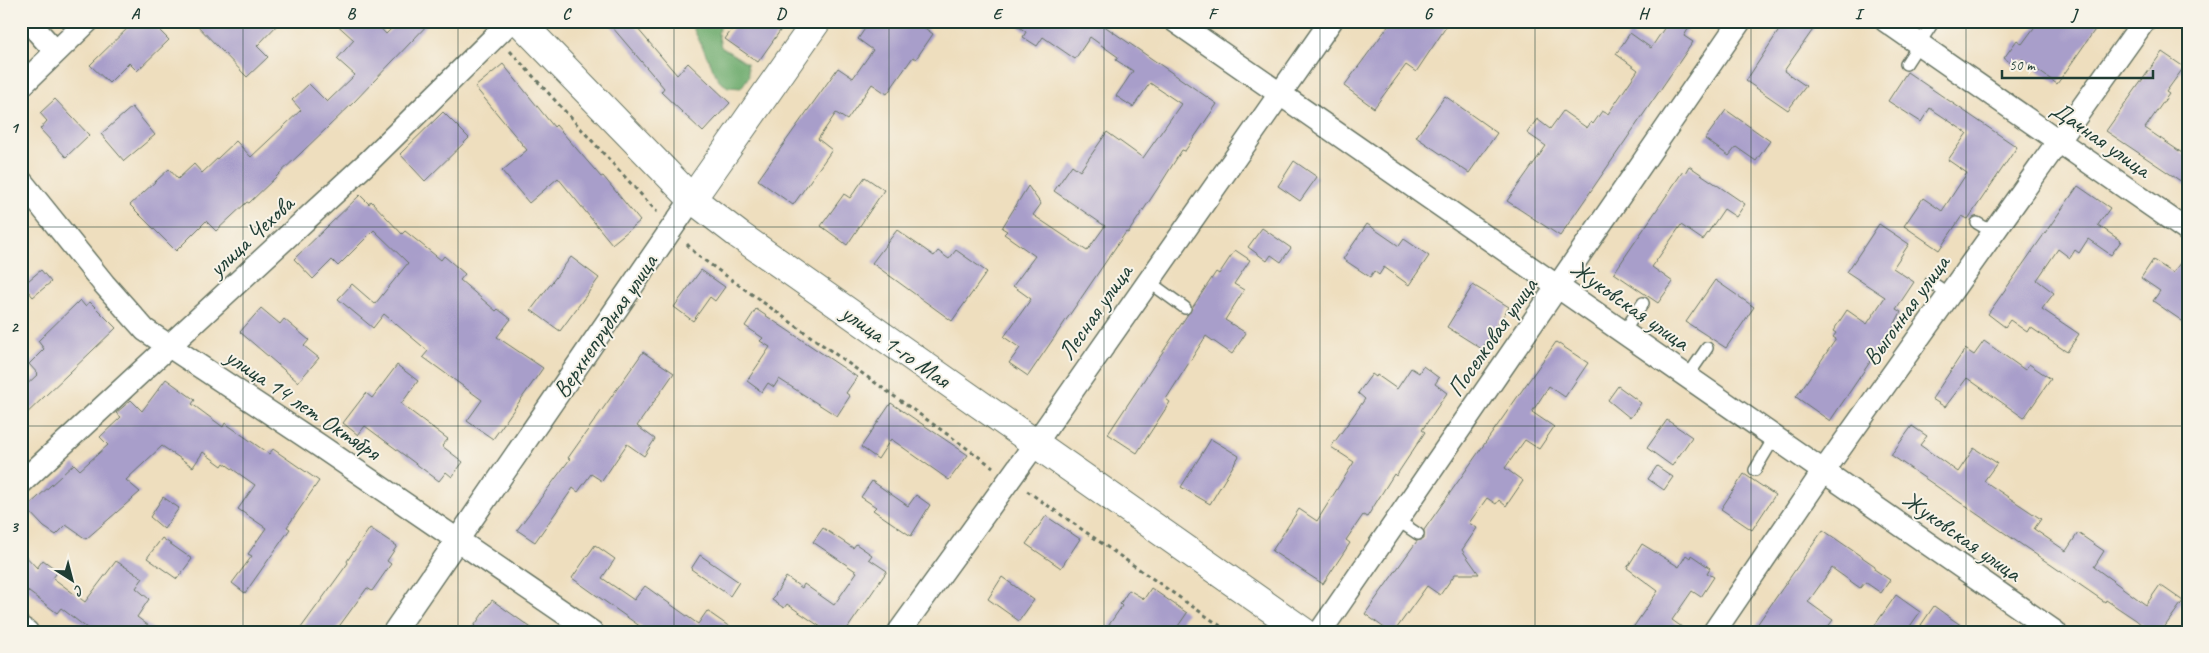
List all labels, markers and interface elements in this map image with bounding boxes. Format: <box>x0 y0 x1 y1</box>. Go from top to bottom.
text: A <box>131 4 141 24</box>
text: B <box>347 4 357 24</box>
text: C <box>562 4 572 24</box>
text: D <box>776 4 787 24</box>
text: E <box>993 4 1004 24</box>
text: F <box>1208 4 1219 24</box>
text: G <box>1424 4 1434 24</box>
text: H <box>1638 4 1650 24</box>
text: I <box>1855 4 1865 24</box>
text: J <box>2070 4 2079 24</box>
scale bar <box>2002 48 2153 80</box>
text: 50 m <box>2009 56 2036 75</box>
street label: Дачная улица <box>2045 94 2158 185</box>
text: 1 <box>10 118 19 138</box>
street label: улица Чехова <box>201 187 302 285</box>
street label: Верхнепрудная улица <box>546 247 665 403</box>
street label: Выгонная улица <box>1856 247 1957 371</box>
street label: Жуковская улица <box>1565 253 1697 358</box>
street label: Лесная улица <box>1051 257 1140 366</box>
street label: Поселковая улица <box>1440 271 1545 402</box>
street label: улица 1-го Мая <box>834 296 958 395</box>
text: 2 <box>10 317 19 337</box>
street label: улица 14 лет Октября <box>218 340 388 468</box>
street label: Жуковская улица <box>1897 484 2029 589</box>
text: 3 <box>10 517 19 537</box>
north arrow <box>48 556 98 606</box>
text: С <box>70 581 87 600</box>

